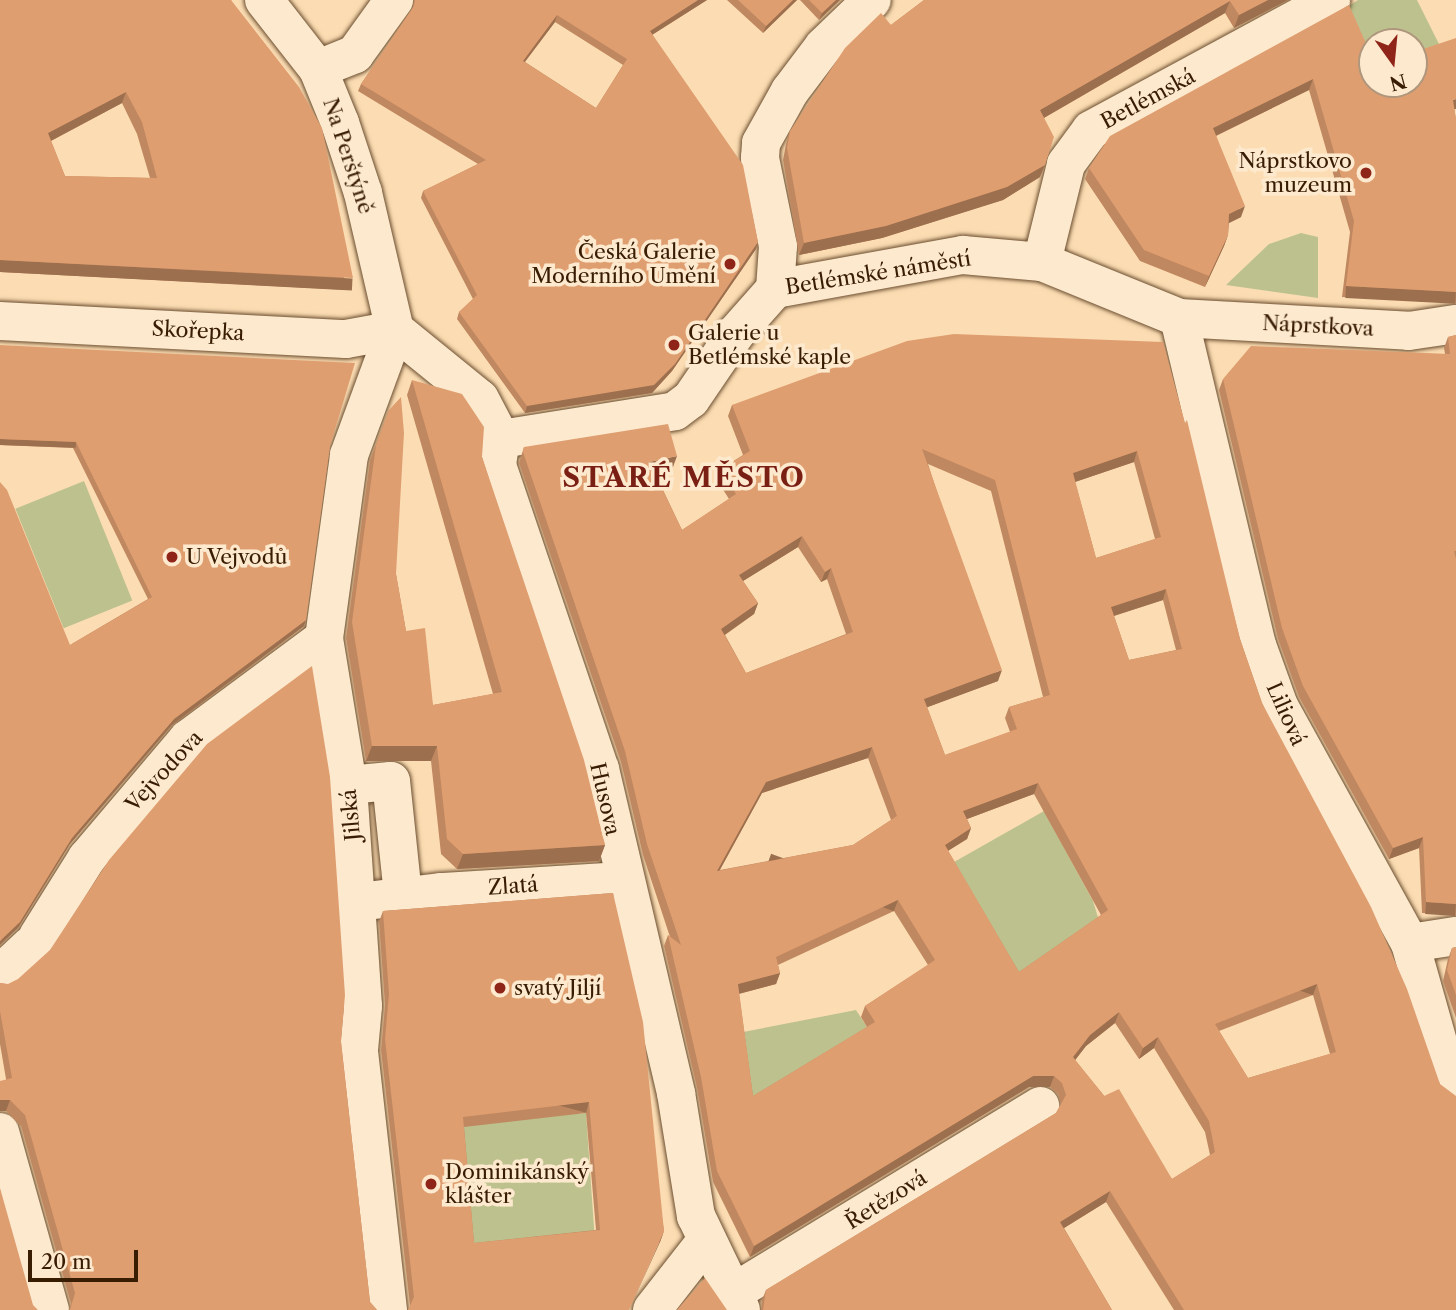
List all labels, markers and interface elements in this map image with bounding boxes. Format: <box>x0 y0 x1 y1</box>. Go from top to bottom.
north arrow <box>1358 28 1428 98</box>
street label: Betlémská <box>1096 64 1200 134</box>
text: N <box>1387 69 1409 95</box>
street label: Na Perštýně <box>317 95 379 217</box>
place label: Náprstkovo muzeum <box>1239 148 1352 198</box>
marker: Náprstkovo muzeum <box>1358 165 1374 181</box>
place label: Česká Galerie Moderního Umění <box>531 239 716 289</box>
street label: Betlémské náměstí <box>783 246 973 300</box>
marker: Česká Galerie Moderního Umění <box>722 256 738 272</box>
street label: Náprstkova <box>1262 310 1374 342</box>
street label: Skořepka <box>151 316 245 346</box>
place label: Galerie u Betlémské kaple <box>688 320 851 370</box>
marker: Galerie u Betlémské kaple <box>666 337 682 353</box>
district label: STARÉ MĚSTO <box>564 460 804 494</box>
place label: U Vejvodů <box>186 544 288 570</box>
marker: U Vejvodů <box>164 549 180 565</box>
street label: Liliová <box>1261 678 1311 750</box>
street label: Vejvodova <box>120 725 208 817</box>
street label: Husova <box>584 760 626 838</box>
street label: Jilská <box>336 788 366 842</box>
street label: Zlatá <box>487 872 539 900</box>
place label: svatý Jiljí <box>514 975 602 1001</box>
marker: svatý Jiljí <box>492 980 508 996</box>
place label: Dominikánský klášter <box>445 1159 589 1209</box>
street label: Řetězová <box>841 1165 931 1235</box>
marker: Dominikánský klášter <box>423 1176 439 1192</box>
scale bar <box>32 1236 142 1280</box>
text: 20 m <box>41 1249 92 1274</box>

